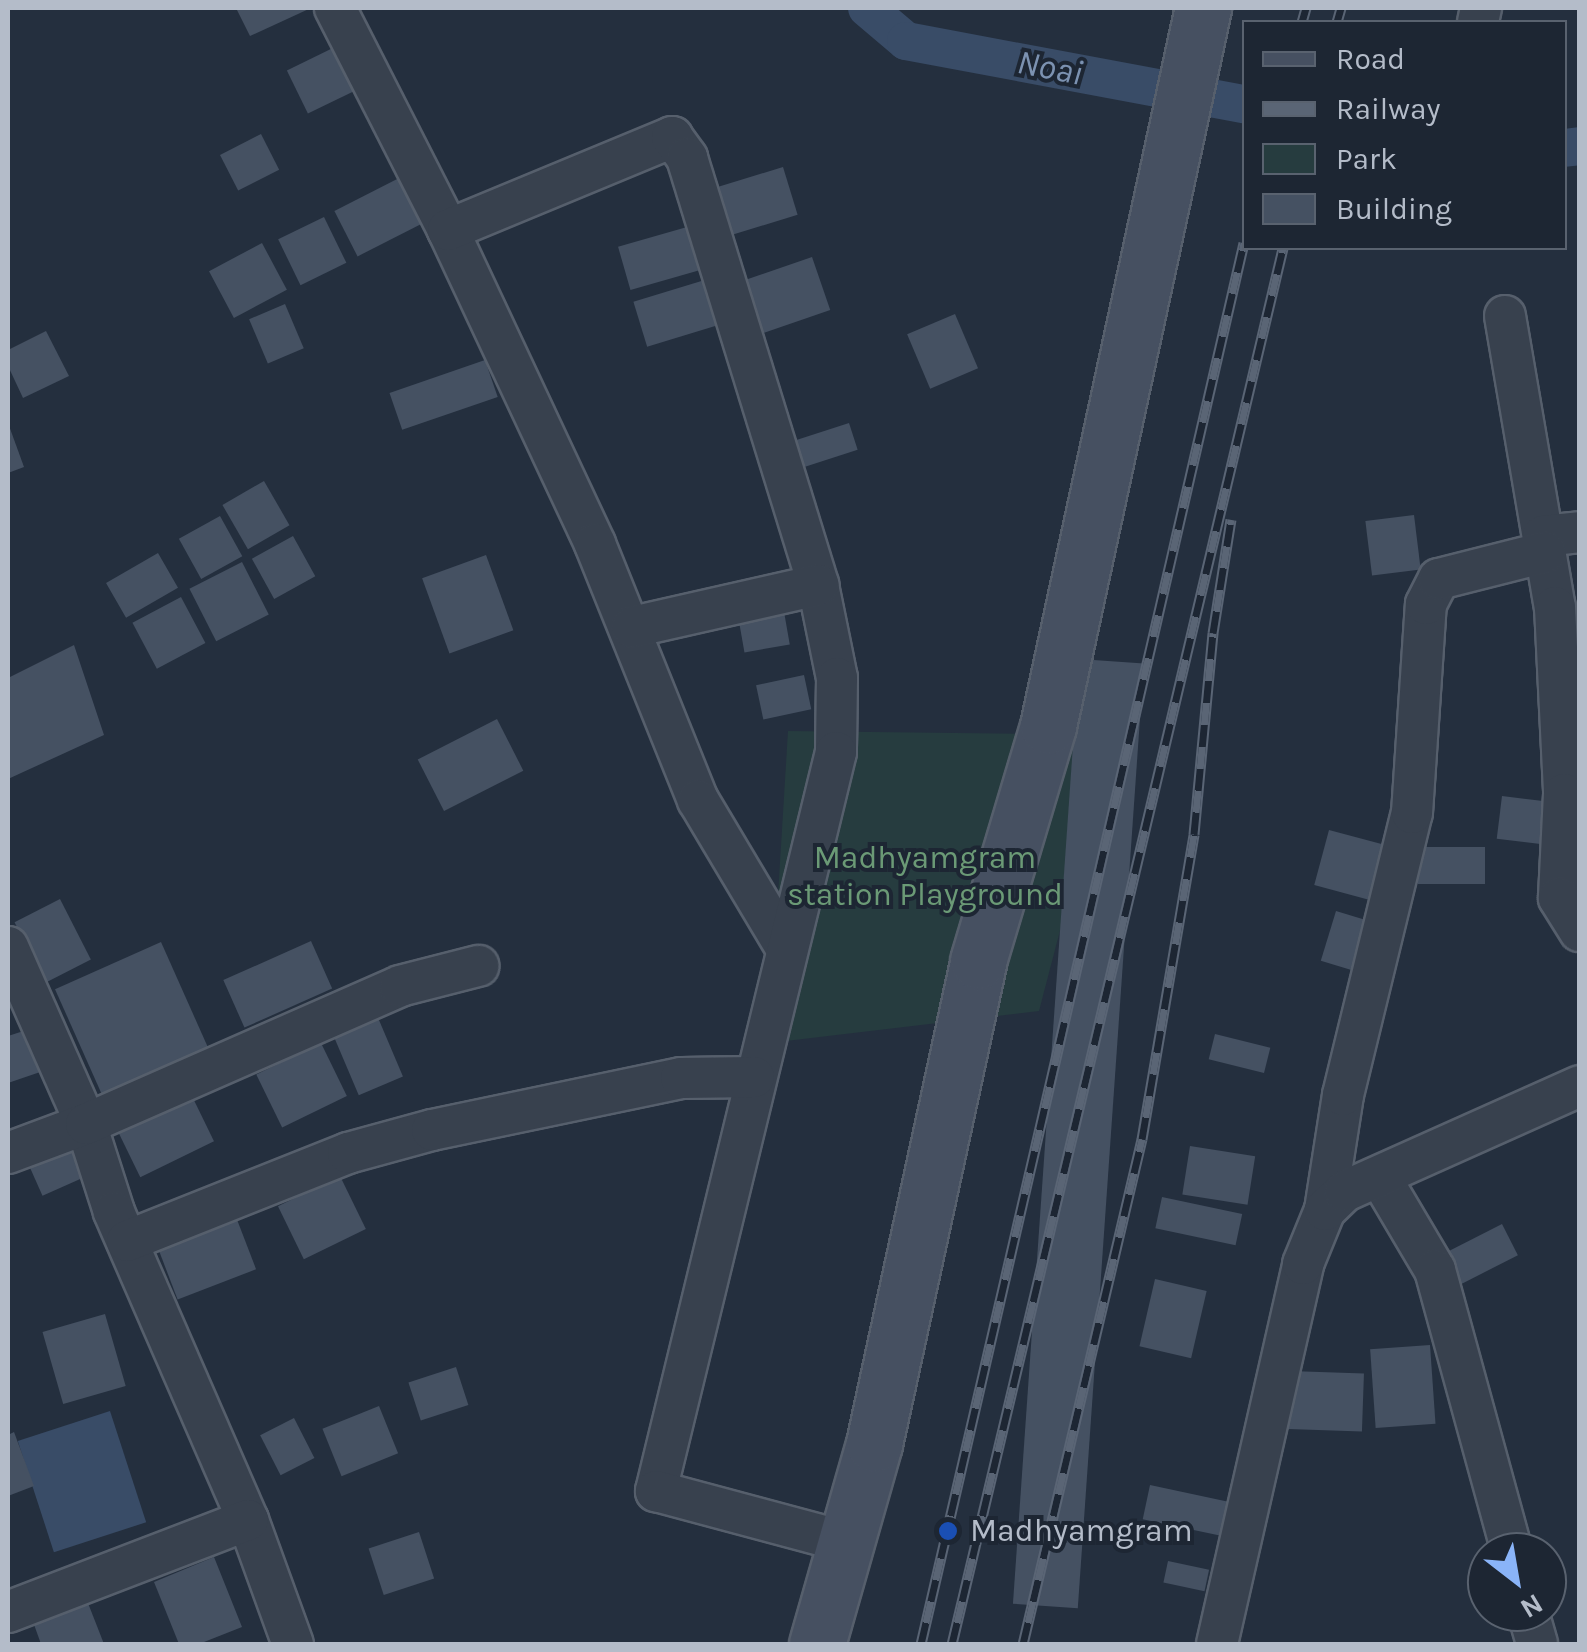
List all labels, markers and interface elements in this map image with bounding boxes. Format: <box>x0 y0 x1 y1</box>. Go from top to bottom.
legend <box>1242 20 1567 250</box>
water label: Noai <box>1014 41 1086 95</box>
text: Road <box>1336 41 1405 77</box>
text: Railway <box>1336 91 1440 127</box>
text: Park <box>1336 141 1397 177</box>
text: Building <box>1336 191 1452 227</box>
park label: Madhyamgram station Playground <box>787 840 1063 915</box>
place label: Madhyamgram <box>970 1512 1193 1550</box>
marker: Madhyamgram <box>935 1518 961 1544</box>
north arrow <box>1467 1532 1567 1632</box>
text: N <box>1515 1587 1549 1626</box>

